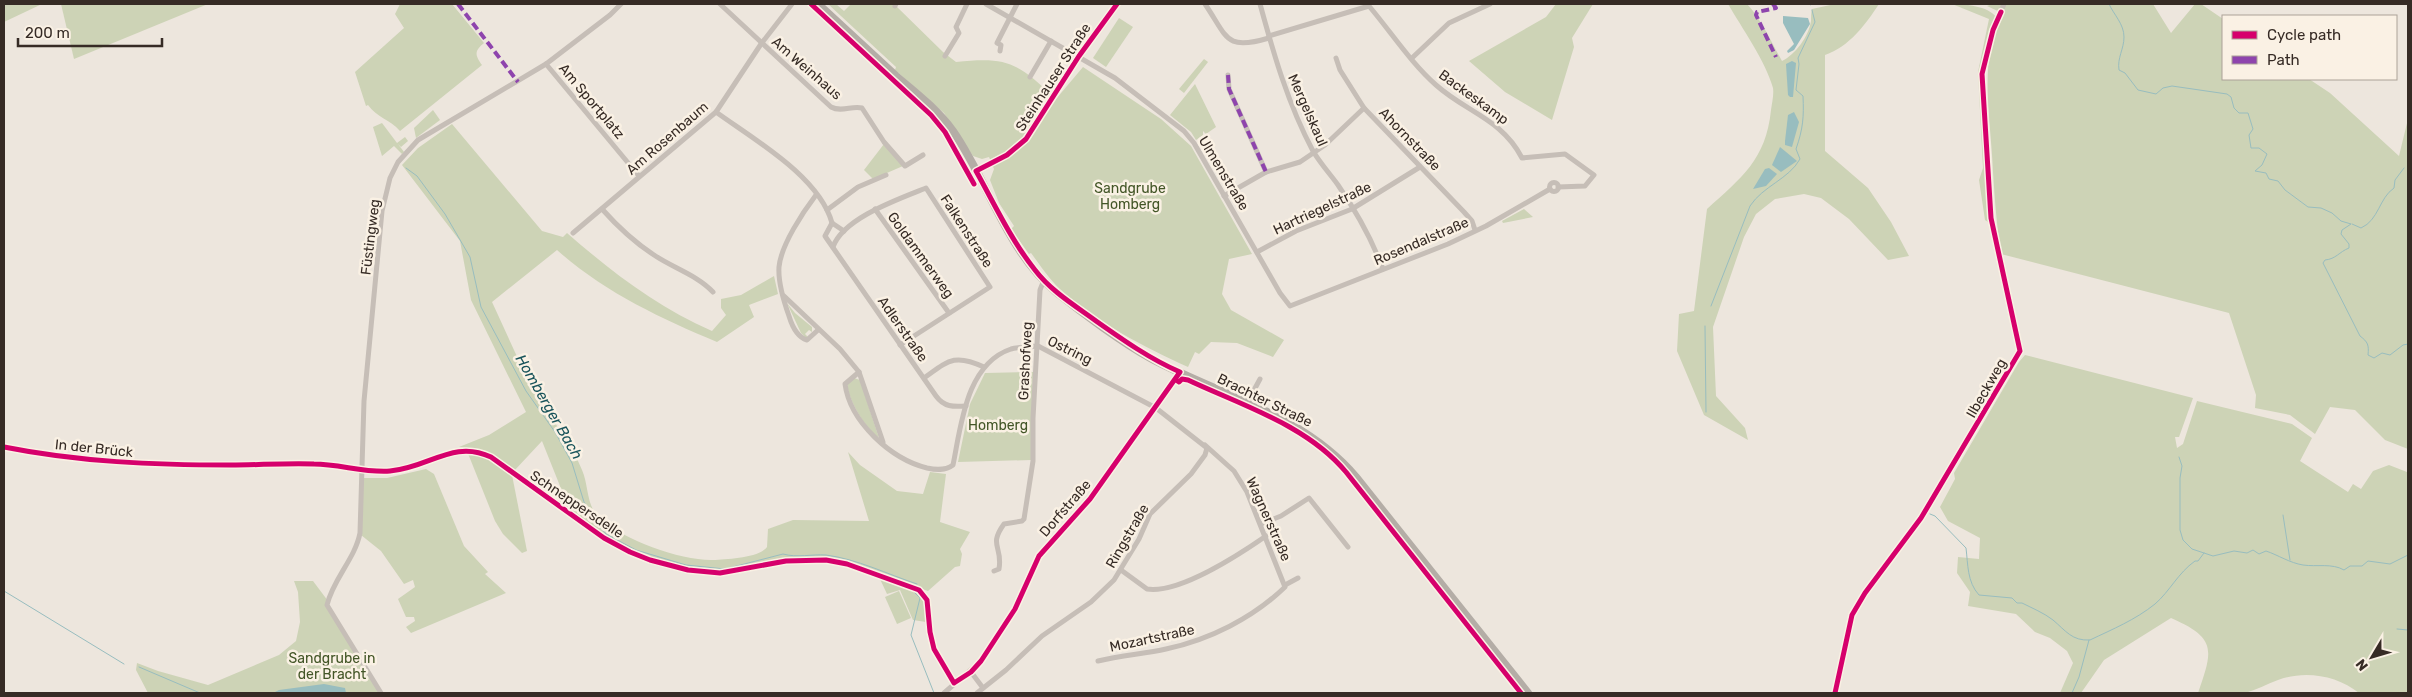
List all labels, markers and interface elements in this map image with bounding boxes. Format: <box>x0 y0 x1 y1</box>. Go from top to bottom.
scale bar <box>18 15 161 47</box>
legend <box>2222 15 2397 80</box>
street label: Steinhauser Straße <box>1012 20 1095 134</box>
text: 200 m <box>25 24 70 42</box>
text: Cycle path <box>2267 26 2341 44</box>
street label: Am Weinhaus <box>768 33 845 103</box>
text: Path <box>2267 51 2300 69</box>
street label: Am Sportplatz <box>555 60 628 142</box>
street label: Backeskamp <box>1435 66 1512 128</box>
street label: Mergelskaul <box>1284 71 1331 149</box>
street label: Am Rosenbaum <box>623 98 712 179</box>
street label: Ahornstraße <box>1375 104 1444 175</box>
street label: Ulmenstraße <box>1195 133 1252 214</box>
street label: Hartriegelstraße <box>1270 178 1374 239</box>
park label: Sandgrube Homberg <box>1094 180 1166 213</box>
street label: Falkenstraße <box>937 192 997 271</box>
street label: Füstingweg <box>357 198 384 276</box>
street label: Goldammerweg <box>884 209 958 302</box>
street label: Rosendalstraße <box>1371 214 1471 269</box>
street label: Adlerstraße <box>874 293 931 365</box>
street label: Grashofweg <box>1015 321 1036 401</box>
street label: Ostring <box>1045 332 1095 369</box>
water label: Homberger Bach <box>512 351 586 463</box>
street label: Ilbeckweg <box>1963 356 2010 421</box>
street label: Brachter Straße <box>1215 370 1315 431</box>
park label: Homberg <box>968 417 1028 434</box>
street label: In der Brück <box>54 436 135 461</box>
street label: Schneppersdelle <box>527 467 627 542</box>
street label: Wagnerstraße <box>1242 475 1295 564</box>
street label: Dorfstraße <box>1036 476 1095 540</box>
street label: Ringstraße <box>1102 501 1153 571</box>
street label: Mozartstraße <box>1108 621 1196 656</box>
north arrow <box>2347 632 2397 682</box>
park label: Sandgrube in der Bracht <box>289 650 375 683</box>
text: N <box>2352 655 2372 674</box>

